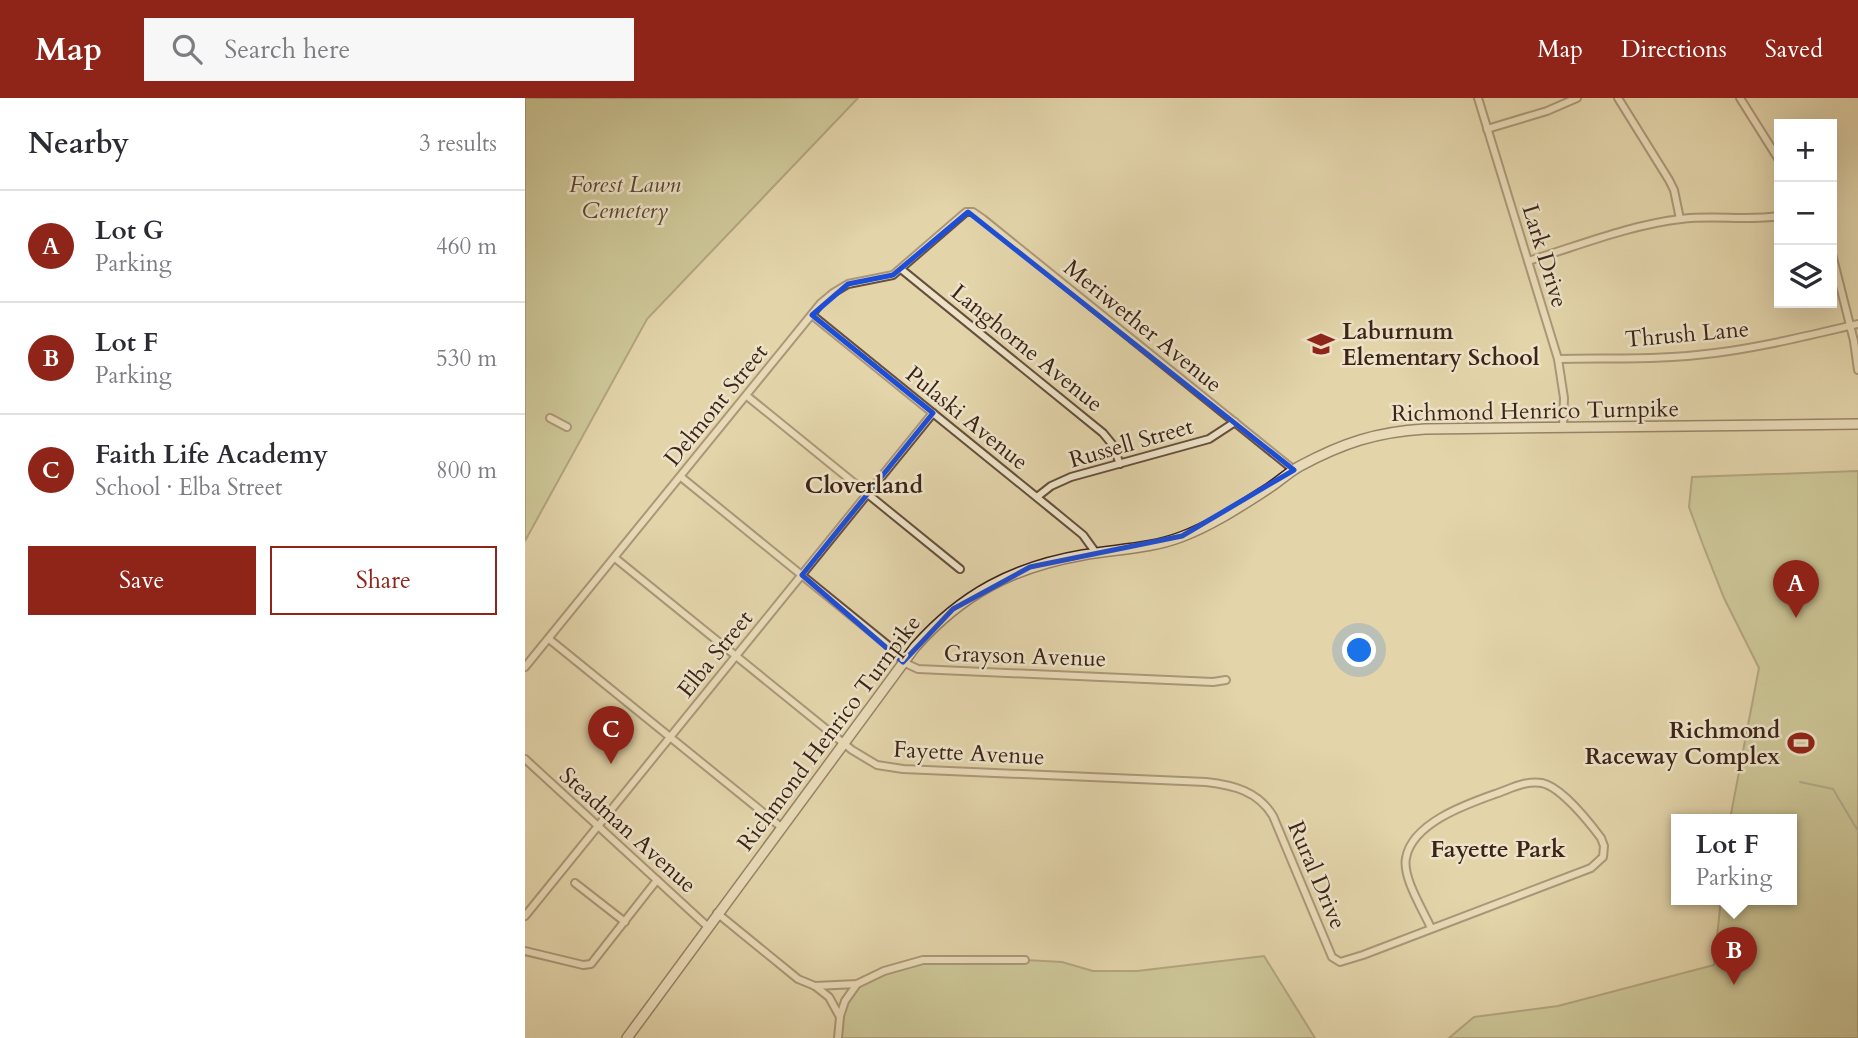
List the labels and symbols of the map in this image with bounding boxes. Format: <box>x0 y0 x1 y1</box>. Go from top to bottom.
park label: Forest Lawn Cemetery <box>569 169 682 226</box>
street label: Lark Drive <box>1515 201 1575 311</box>
street label: Meriwether Avenue <box>1057 252 1229 400</box>
street label: Langhorne Avenue <box>944 277 1110 419</box>
street label: Thrush Lane <box>1624 313 1750 355</box>
place label: Laburnum Elementary School <box>1342 316 1540 373</box>
school or university icon: Laburnum Elementary School <box>1306 329 1336 359</box>
street label: Delmont Street <box>657 337 775 473</box>
street label: Pulaski Avenue <box>899 359 1035 477</box>
street label: Richmond Henrico Turnpike <box>1391 393 1679 429</box>
street label: Russell Street <box>1065 411 1197 475</box>
district label: Cloverland <box>805 469 924 502</box>
pin: A <box>1773 560 1819 618</box>
street label: Elba Street <box>670 604 760 704</box>
street label: Richmond Henrico Turnpike <box>730 609 928 857</box>
your location <box>1342 633 1376 667</box>
street label: Grayson Avenue <box>943 638 1107 674</box>
pin: C <box>588 706 634 764</box>
place label: Richmond Raceway Complex <box>1585 715 1781 772</box>
sports icon: Richmond Raceway Complex <box>1786 728 1816 758</box>
street label: Fayette Avenue <box>893 734 1045 772</box>
street label: Steadman Avenue <box>553 760 703 900</box>
street label: Rural Drive <box>1280 816 1354 934</box>
district label: Fayette Park <box>1430 833 1566 866</box>
pin: B <box>1711 927 1757 985</box>

